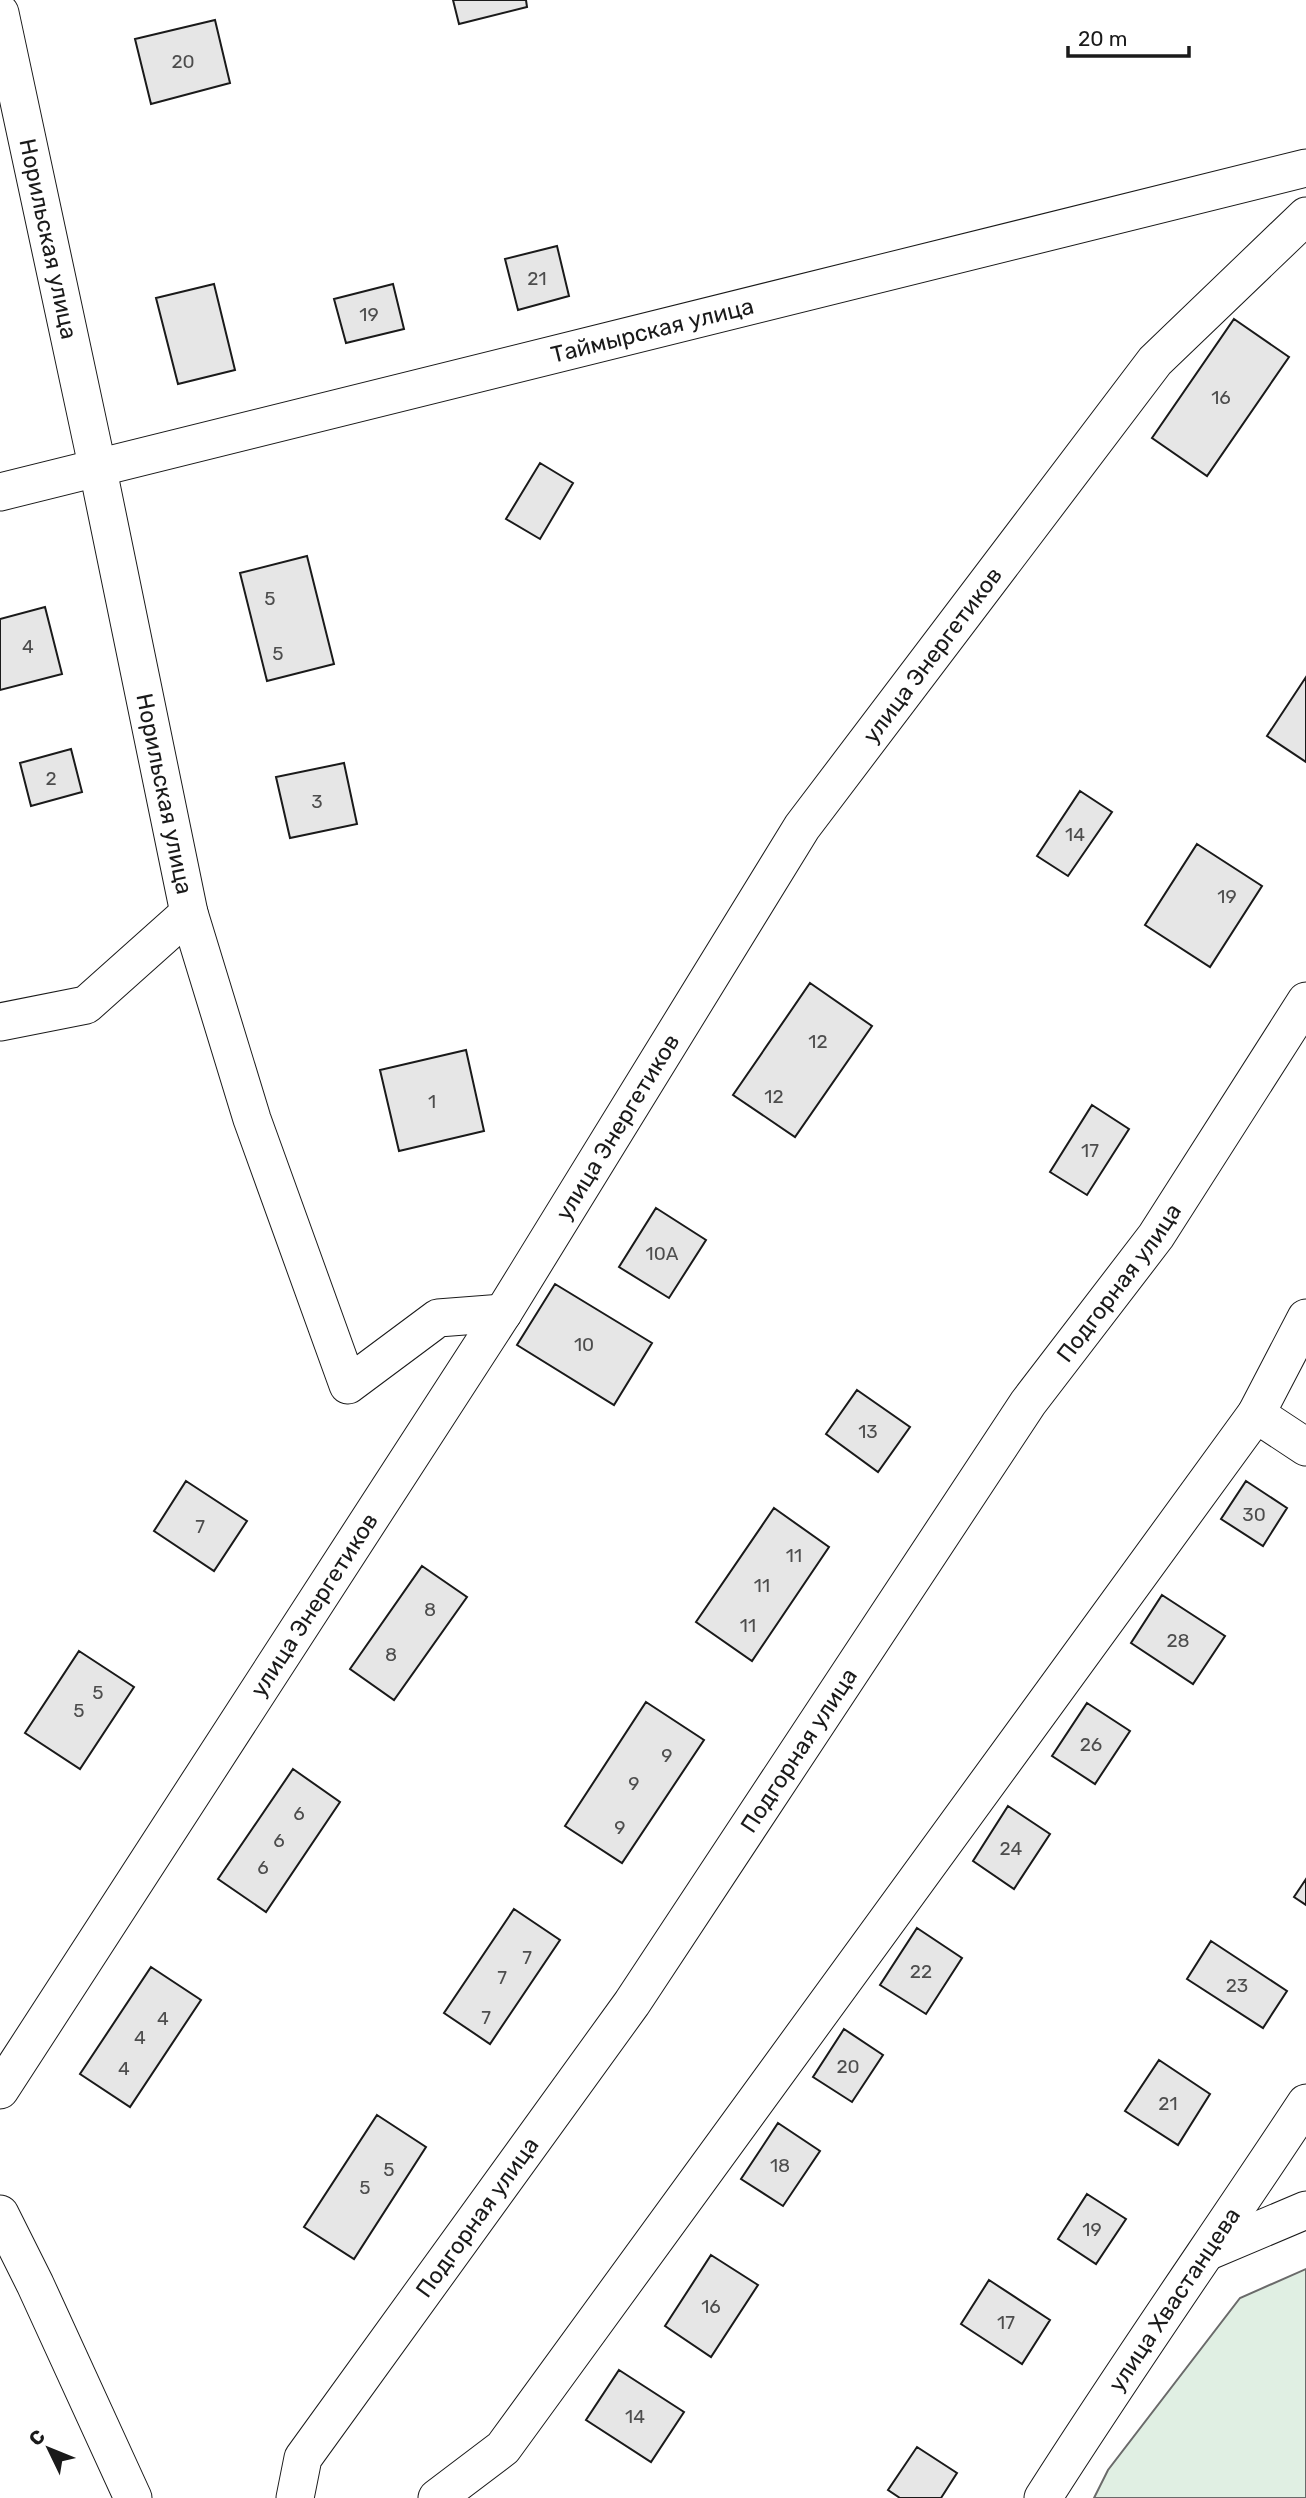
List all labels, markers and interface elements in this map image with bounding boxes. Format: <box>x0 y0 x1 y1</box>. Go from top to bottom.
scale bar <box>1068 14 1189 58</box>
text: 20 m <box>1078 26 1127 51</box>
house number: 20 <box>171 50 195 73</box>
street label: Норильская улица <box>13 136 84 342</box>
house number: 21 <box>527 267 547 290</box>
street label: Таймырская улица <box>548 292 756 369</box>
house number: 19 <box>359 303 379 326</box>
house number: 16 <box>1211 386 1231 409</box>
street label: улица Энергетиков <box>857 561 1008 749</box>
house number: 5 <box>264 587 276 610</box>
house number: 4 <box>22 635 34 658</box>
house number: 5 <box>272 642 284 665</box>
street label: Норильская улица <box>130 691 199 897</box>
house number: 2 <box>45 767 57 790</box>
house number: 3 <box>311 790 323 813</box>
house number: 14 <box>1065 823 1085 846</box>
house number: 19 <box>1217 885 1237 908</box>
street label: улица Энергетиков <box>550 1029 685 1225</box>
house number: 12 <box>808 1030 828 1053</box>
house number: 12 <box>764 1085 784 1108</box>
house number: 1 <box>428 1090 436 1113</box>
house number: 17 <box>1081 1139 1099 1162</box>
street label: Подгорная улица <box>1051 1198 1187 1368</box>
house number: 10А <box>646 1242 679 1265</box>
house number: 10 <box>574 1333 594 1356</box>
house number: 13 <box>858 1420 878 1443</box>
house number: 30 <box>1242 1503 1266 1526</box>
street label: улица Энергетиков <box>244 1508 384 1702</box>
house number: 7 <box>195 1515 205 1538</box>
house number: 11 <box>786 1544 802 1567</box>
house number: 11 <box>754 1574 770 1597</box>
house number: 8 <box>424 1598 436 1621</box>
house number: 11 <box>740 1614 756 1637</box>
house number: 28 <box>1166 1629 1190 1652</box>
house number: 8 <box>385 1643 397 1666</box>
street label: Подгорная улица <box>734 1663 863 1838</box>
house number: 5 <box>92 1681 104 1704</box>
house number: 5 <box>73 1699 85 1722</box>
house number: 26 <box>1080 1733 1102 1756</box>
house number: 9 <box>661 1744 673 1767</box>
house number: 9 <box>628 1772 640 1795</box>
house number: 6 <box>293 1802 305 1825</box>
house number: 9 <box>614 1816 626 1839</box>
house number: 6 <box>273 1829 285 1852</box>
house number: 24 <box>1000 1837 1023 1860</box>
house number: 6 <box>257 1856 269 1879</box>
house number: 7 <box>522 1946 532 1969</box>
house number: 22 <box>910 1960 932 1983</box>
house number: 7 <box>497 1966 507 1989</box>
house number: 23 <box>1226 1974 1248 1997</box>
house number: 7 <box>481 2006 491 2029</box>
house number: 4 <box>157 2007 169 2030</box>
house number: 4 <box>134 2026 146 2049</box>
house number: 20 <box>836 2055 860 2078</box>
house number: 4 <box>118 2057 130 2080</box>
house number: 21 <box>1158 2092 1178 2115</box>
street label: Подгорная улица <box>410 2132 544 2303</box>
house number: 18 <box>770 2154 790 2177</box>
house number: 5 <box>383 2158 395 2181</box>
house number: 5 <box>359 2176 371 2199</box>
street label: улица Хвастанцева <box>1102 2202 1246 2397</box>
house number: 19 <box>1082 2218 1102 2241</box>
house number: 16 <box>701 2295 721 2318</box>
house number: 17 <box>997 2311 1015 2334</box>
house number: 14 <box>625 2405 645 2428</box>
north arrow <box>14 2414 84 2484</box>
text: С <box>24 2425 50 2450</box>

